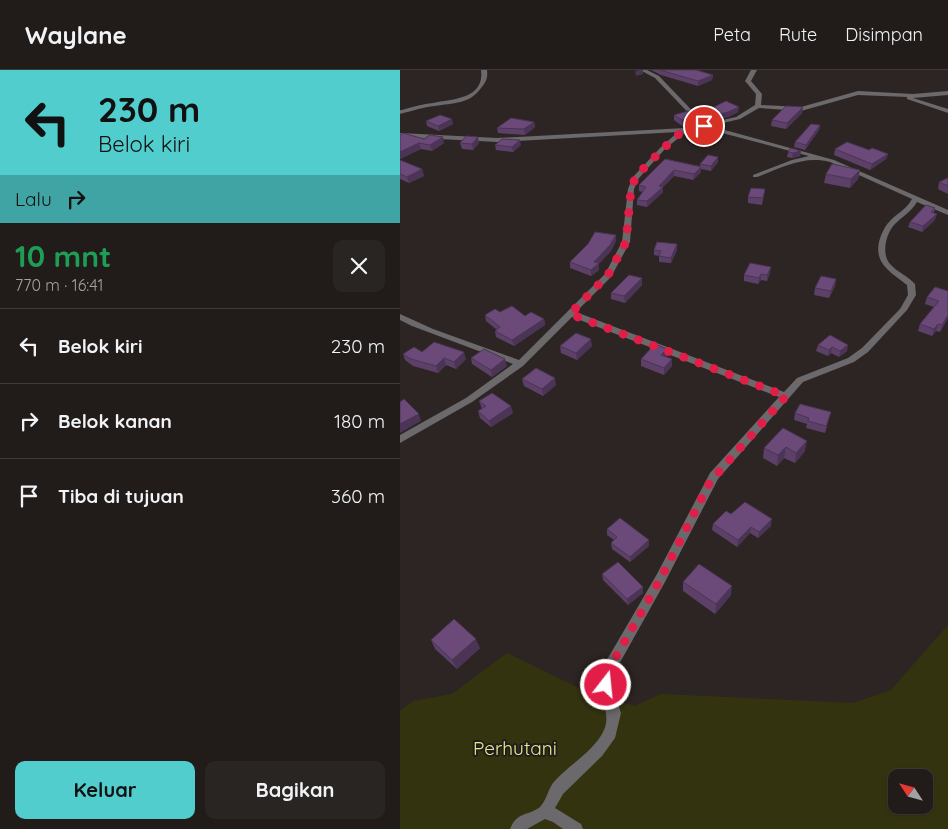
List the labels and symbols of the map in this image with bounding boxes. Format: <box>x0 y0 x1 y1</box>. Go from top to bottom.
pin <box>683 105 725 147</box>
position arrow <box>579 658 631 710</box>
park label: Perhutani <box>473 736 557 760</box>
north arrow <box>888 769 932 814</box>

